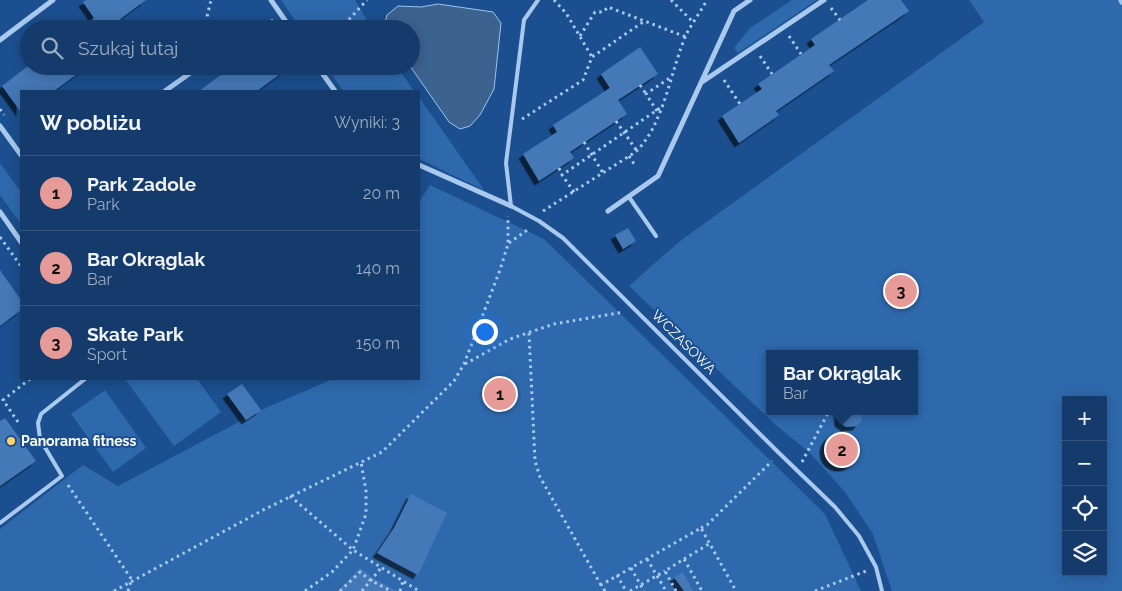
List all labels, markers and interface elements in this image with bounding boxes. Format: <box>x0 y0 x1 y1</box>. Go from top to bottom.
search box <box>20 20 420 75</box>
icon: search <box>38 34 66 62</box>
text: Szukaj tutaj <box>78 37 178 59</box>
text: W pobliżu <box>40 110 141 135</box>
text: Wyniki: 3 <box>334 113 400 132</box>
text: Park Zadole <box>87 173 196 195</box>
text: 1 <box>52 184 60 203</box>
text: 20 m <box>363 184 400 203</box>
text: Park <box>87 195 120 214</box>
text: Bar Okrąglak <box>87 248 205 270</box>
text: 2 <box>51 259 61 278</box>
text: 140 m <box>356 259 400 278</box>
text: Bar <box>87 270 112 289</box>
pin: 3 <box>885 272 917 310</box>
street label: WCZASOWA <box>649 307 720 378</box>
your location <box>472 319 498 345</box>
text: Skate Park <box>87 323 184 345</box>
text: 3 <box>52 334 60 353</box>
text: 150 m <box>356 334 400 353</box>
text: Sport <box>87 345 127 364</box>
popup <box>766 350 918 415</box>
text: Bar Okrąglak <box>783 362 901 384</box>
pin: 1 <box>484 375 516 413</box>
text: Bar <box>783 384 808 403</box>
map controls <box>1062 396 1107 576</box>
button: + <box>1062 396 1107 441</box>
pin: 2 <box>826 431 858 469</box>
place label: Panorama fitness <box>21 433 137 449</box>
marker: Panorama fitness <box>5 435 17 447</box>
button: − <box>1062 441 1107 486</box>
button: locate <box>1062 486 1107 531</box>
button: layers <box>1062 531 1107 576</box>

